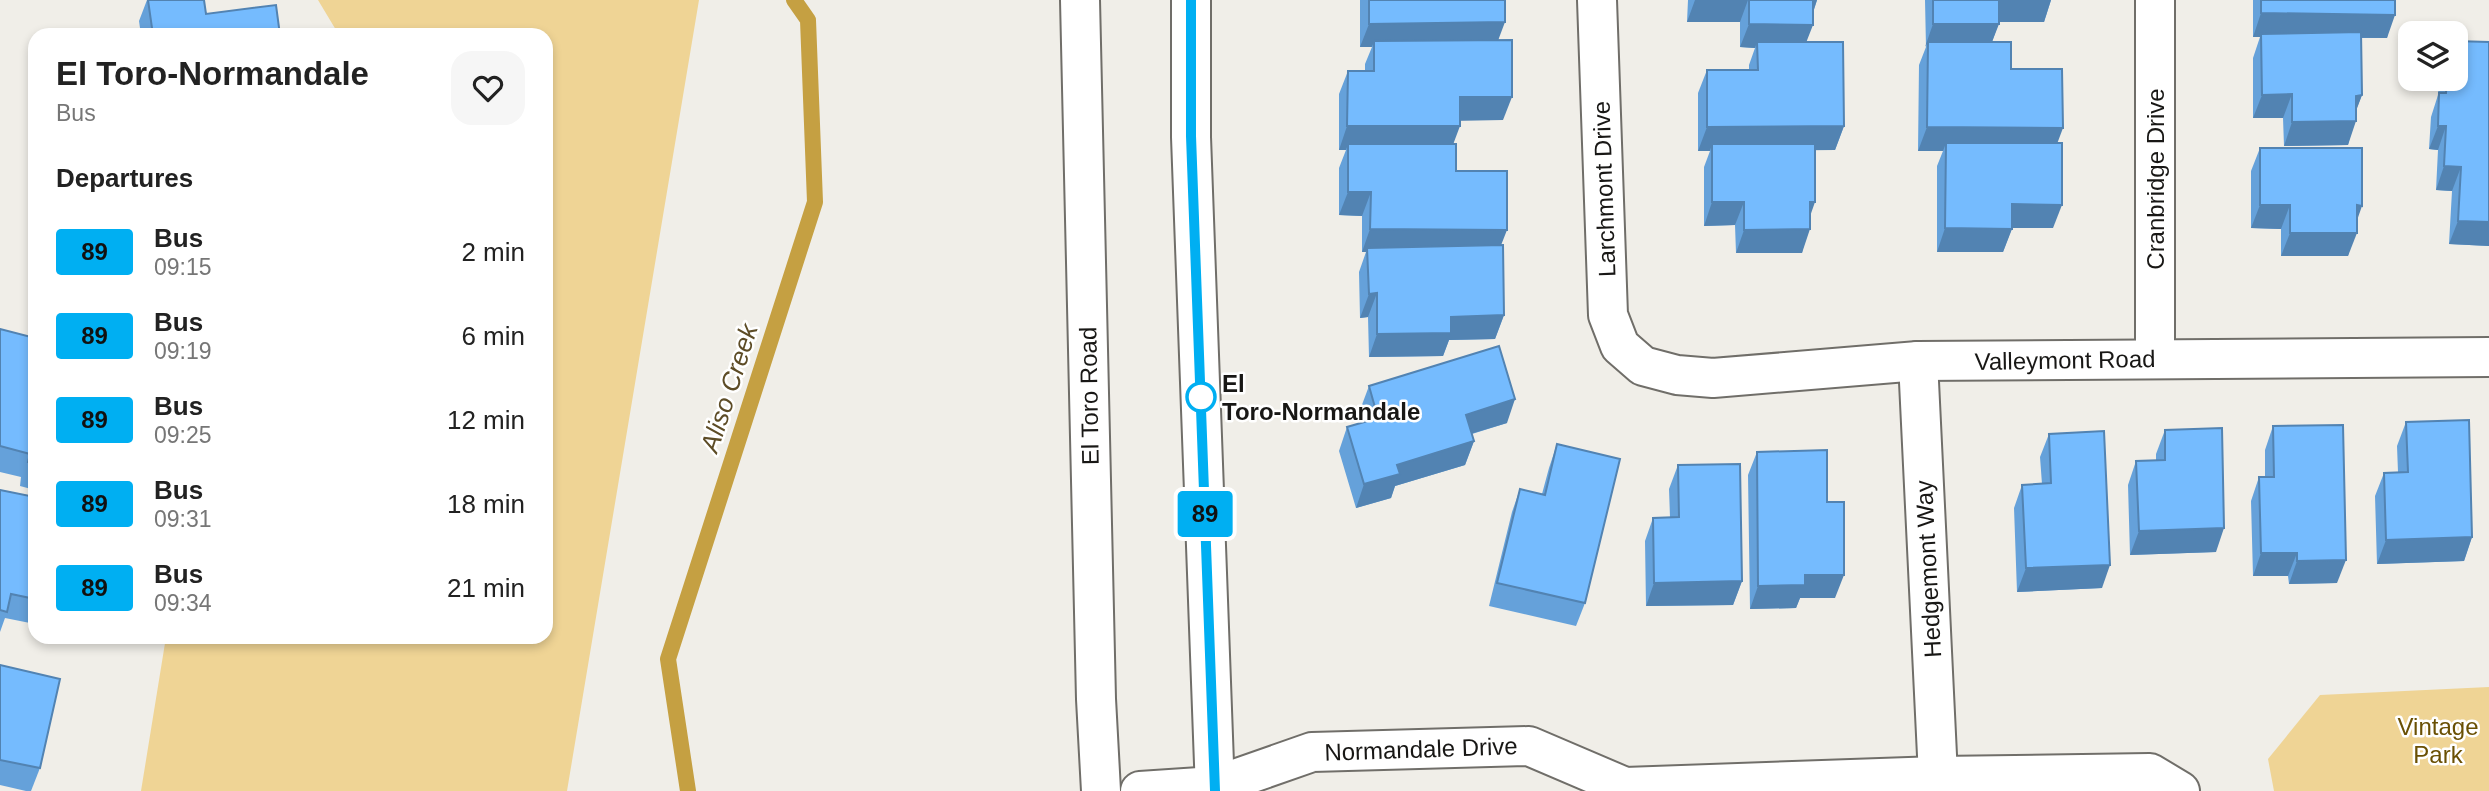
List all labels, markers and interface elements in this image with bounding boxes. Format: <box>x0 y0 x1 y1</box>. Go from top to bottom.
map controls <box>2398 21 2468 91</box>
button: layers <box>2398 21 2468 91</box>
button: heart <box>451 51 525 125</box>
text: El Toro-Normandale <box>56 55 369 92</box>
street label: Cranbridge Drive <box>2142 88 2169 270</box>
text: Bus <box>56 100 96 126</box>
street label: Larchmont Drive <box>1587 101 1621 277</box>
text: Departures <box>56 163 193 193</box>
text: Bus <box>154 223 203 253</box>
text: 2 min <box>461 237 525 267</box>
text: 89 <box>81 238 108 265</box>
text: 09:15 <box>154 254 212 280</box>
text: Bus <box>154 307 203 337</box>
water label: Aliso Creek <box>694 318 764 458</box>
text: 6 min <box>461 321 525 351</box>
text: 89 <box>81 322 108 349</box>
street label: El Toro Road <box>1074 327 1104 465</box>
text: 09:19 <box>154 338 212 364</box>
street label: Valleymont Road <box>1974 345 2156 375</box>
place label: El Toro-Normandale <box>1222 370 1420 425</box>
marker: El Toro-Normandale <box>1186 382 1216 412</box>
text: Bus <box>154 391 203 421</box>
text: 12 min <box>447 405 525 435</box>
text: 89 <box>81 406 108 433</box>
text: 09:25 <box>154 422 212 448</box>
text: Bus <box>154 475 203 505</box>
street label: Hedgemont Way <box>1910 479 1946 659</box>
text: 18 min <box>447 489 525 519</box>
text: 89 <box>81 490 108 517</box>
line badge: 89 <box>1174 491 1236 537</box>
text: 89 <box>1192 500 1218 527</box>
text: 09:31 <box>154 506 212 532</box>
text: Bus <box>154 559 203 589</box>
text: 21 min <box>447 573 525 603</box>
text: 89 <box>81 574 108 601</box>
text: 09:34 <box>154 590 212 616</box>
park label: Vintage Park <box>2398 713 2478 768</box>
street label: Normandale Drive <box>1324 732 1518 766</box>

